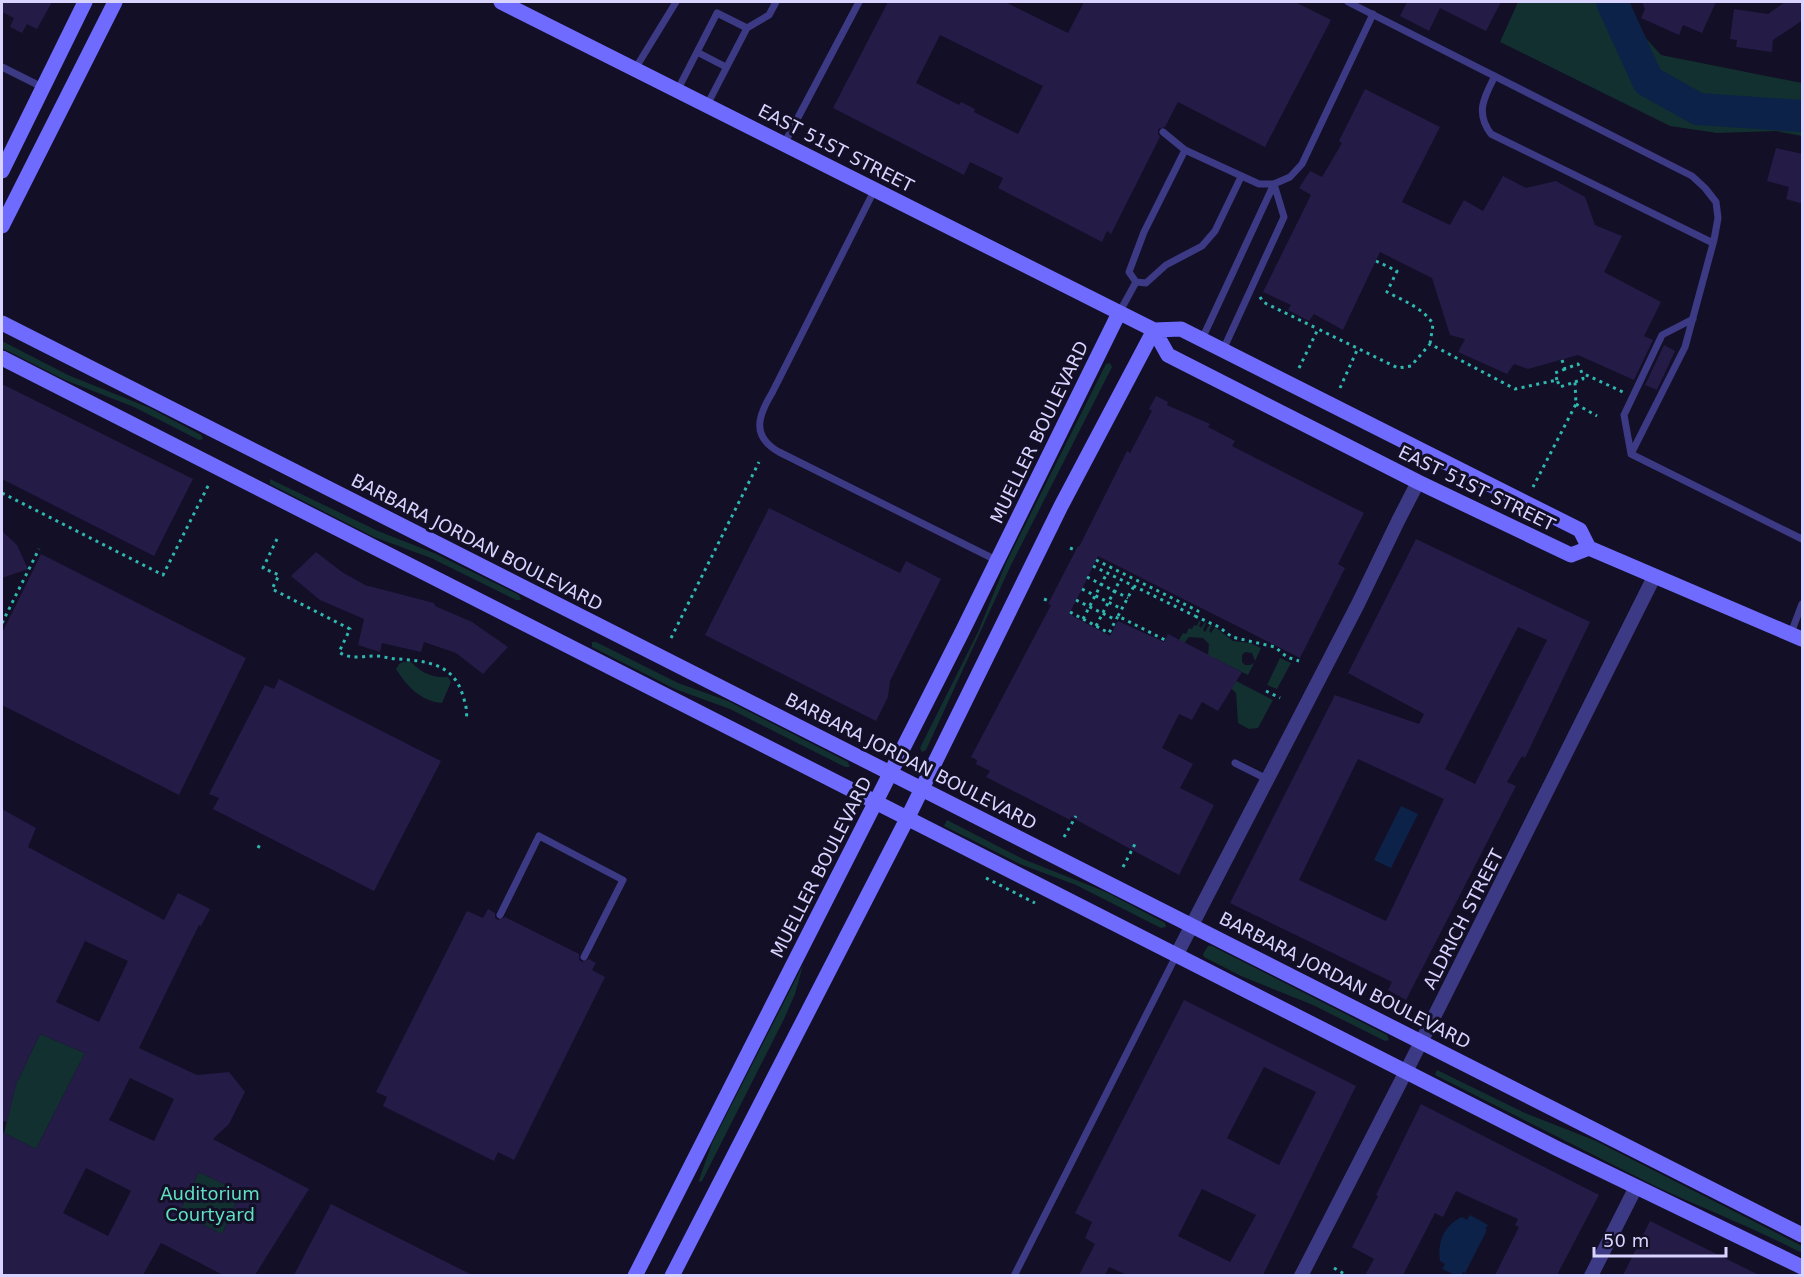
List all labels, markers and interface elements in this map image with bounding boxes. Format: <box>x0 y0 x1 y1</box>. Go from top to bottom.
street label: EAST 51ST STREET <box>755 100 918 197</box>
street label: MUELLER BOULEVARD <box>986 337 1092 527</box>
street label: EAST 51ST STREET <box>1395 441 1560 535</box>
street label: BARBARA JORDAN BOULEVARD <box>348 469 606 615</box>
street label: BARBARA JORDAN BOULEVARD <box>782 688 1040 834</box>
street label: MUELLER BOULEVARD <box>766 773 876 961</box>
street label: ALDRICH STREET <box>1419 845 1508 993</box>
street label: BARBARA JORDAN BOULEVARD <box>1216 907 1474 1053</box>
park label: Auditorium Courtyard <box>160 1183 260 1225</box>
scale bar <box>1594 1220 1726 1258</box>
text: 50 m <box>1603 1230 1649 1251</box>

